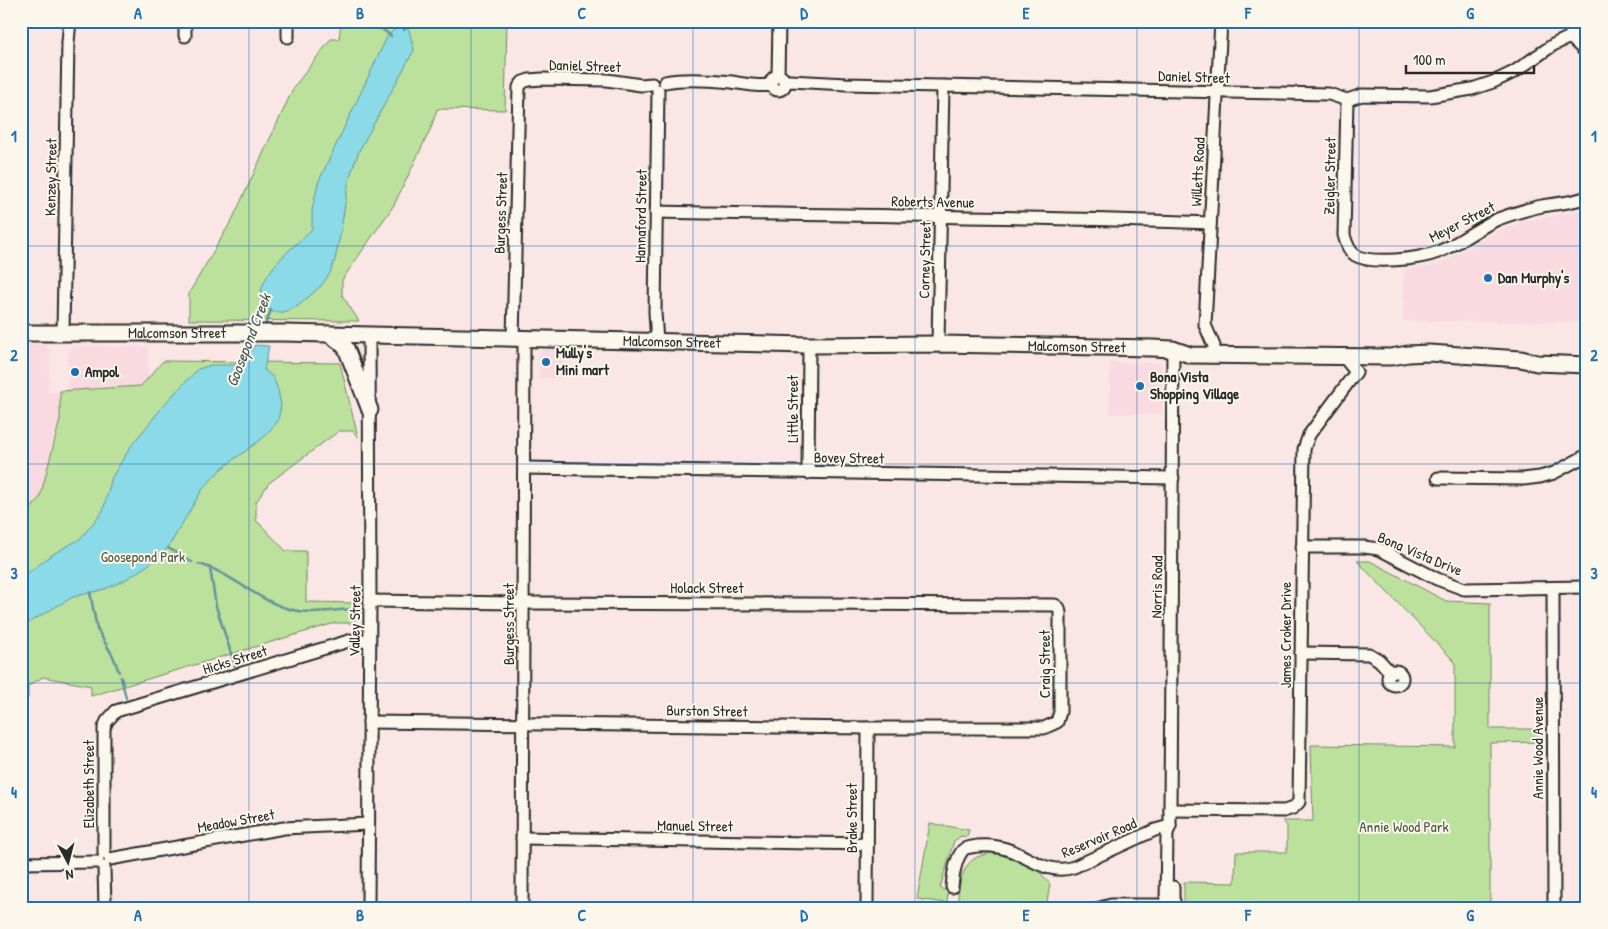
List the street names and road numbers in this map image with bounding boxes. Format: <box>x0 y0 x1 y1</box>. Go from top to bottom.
street label: Daniel Street <box>549 54 622 77</box>
street label: Daniel Street <box>1158 65 1231 88</box>
street label: Zeigler Street <box>1318 136 1341 215</box>
street label: Kenzey Street <box>39 137 62 216</box>
street label: Willetts Road <box>1185 137 1210 207</box>
street label: Hannaford Street <box>629 168 652 263</box>
street label: Burgess Street <box>489 171 512 254</box>
street label: Roberts Avenue <box>891 190 975 213</box>
street label: Meyer Street <box>1425 196 1499 247</box>
street label: Corney Street <box>913 220 936 299</box>
street label: Malcomson Street <box>128 322 227 343</box>
street label: Malcomson Street <box>623 330 722 353</box>
street label: Malcomson Street <box>1028 335 1127 358</box>
street label: Little Street <box>782 374 803 443</box>
street label: Bovey Street <box>814 446 885 469</box>
street label: Bona Vista Drive <box>1375 526 1466 581</box>
street label: Norris Road <box>1145 555 1168 619</box>
street label: Holack Street <box>670 577 745 598</box>
street label: Burgess Street <box>498 582 519 665</box>
street label: James Croker Drive <box>1275 582 1296 688</box>
street label: Valley Street <box>343 584 366 657</box>
street label: Craig Street <box>1034 629 1055 698</box>
street label: Hicks Street <box>200 640 271 679</box>
street label: Annie Wood Avenue <box>1527 697 1548 799</box>
street label: Burston Street <box>666 699 749 722</box>
street label: Elizabeth Street <box>78 739 99 828</box>
street label: Brake Street <box>841 782 862 853</box>
street label: Meadow Street <box>196 803 277 838</box>
street label: Reservoir Road <box>1058 812 1140 863</box>
street label: Manuel Street <box>657 814 734 837</box>

